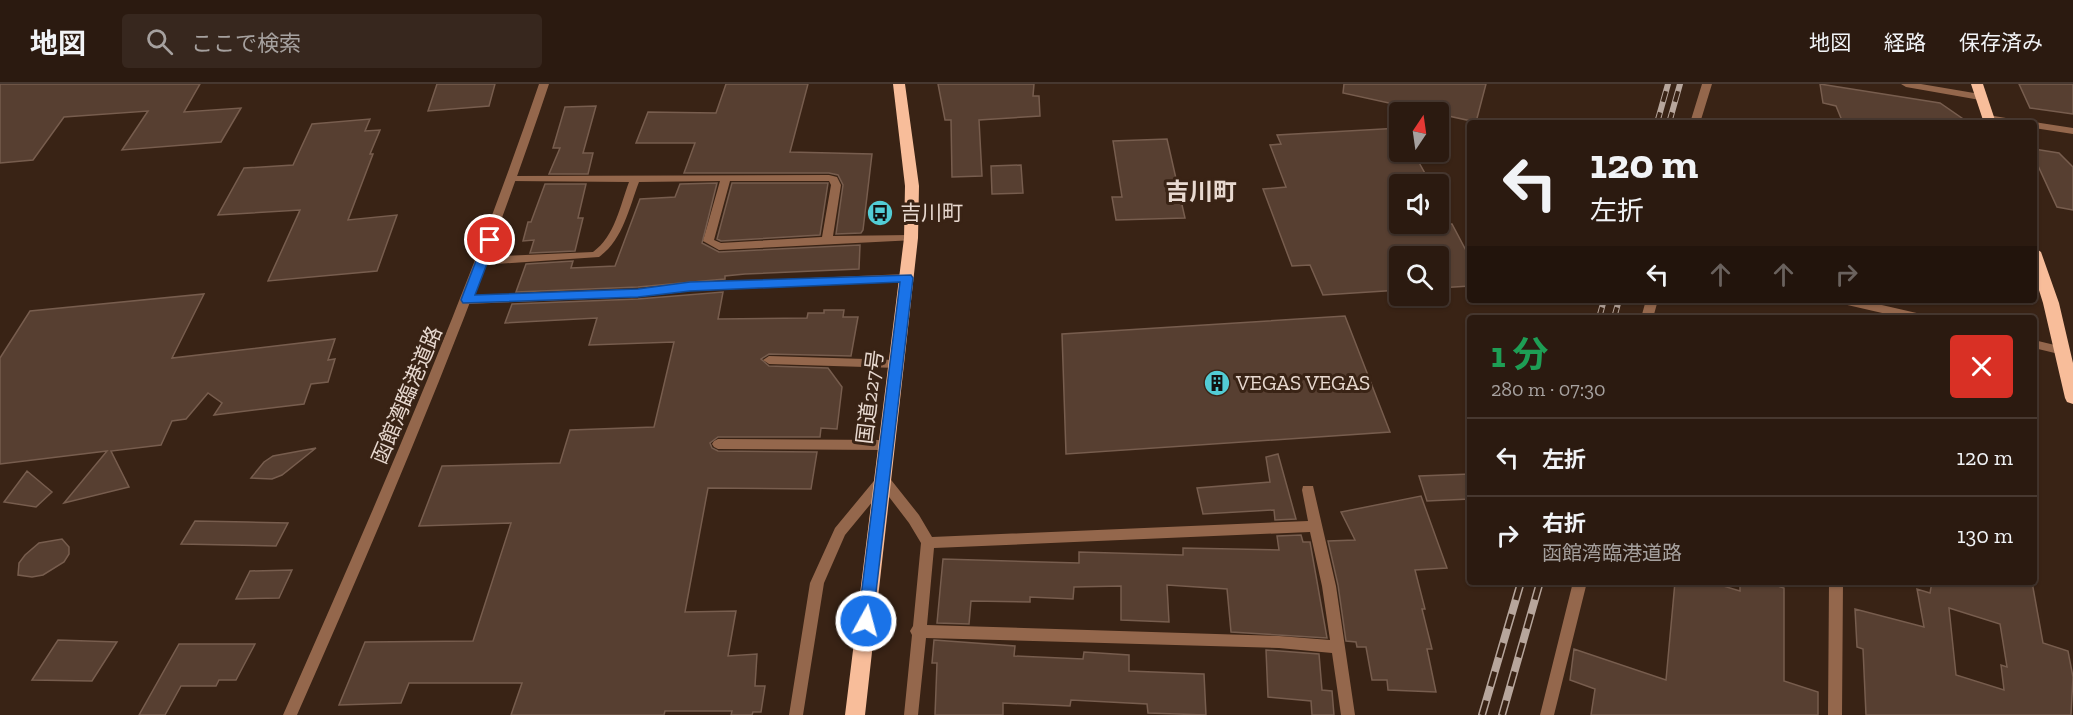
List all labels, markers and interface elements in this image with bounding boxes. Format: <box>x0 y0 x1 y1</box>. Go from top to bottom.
search box <box>122 14 542 68</box>
icon: search <box>143 25 176 58</box>
text: 地図 <box>30 27 86 60</box>
text: ここで検索 <box>191 30 301 57</box>
text: 地図 <box>1809 30 1851 55</box>
text: 経路 <box>1884 30 1926 55</box>
text: 保存済み <box>1959 30 2043 55</box>
north arrow <box>1389 102 1449 162</box>
map controls <box>1389 102 1449 306</box>
text: 120 m <box>1590 138 1698 189</box>
icon: left <box>1491 144 1569 222</box>
button: sound <box>1389 174 1449 234</box>
district label: 吉川町 <box>1165 177 1237 206</box>
text: 左折 <box>1590 195 1644 227</box>
bus stop icon: 吉川町 <box>865 198 895 228</box>
place label: 吉川町 <box>900 200 963 225</box>
pin <box>464 214 515 265</box>
icon: arrive <box>473 223 506 256</box>
button: search <box>1389 246 1449 306</box>
icon: left <box>1641 258 1674 291</box>
icon: ahead <box>1704 258 1737 291</box>
icon: ahead <box>1767 258 1800 291</box>
icon: right <box>1830 258 1863 291</box>
street label: 函館湾臨港道路 <box>366 322 447 467</box>
text: 1 分 <box>1491 333 1548 376</box>
button: close <box>1950 335 2013 398</box>
street label: 国道227号 <box>851 349 888 445</box>
building icon: VEGAS VEGAS <box>1202 368 1232 398</box>
place label: VEGAS VEGAS <box>1235 370 1370 395</box>
text: 280 m · 07:30 <box>1491 377 1606 401</box>
icon: left <box>1491 441 1524 474</box>
text: 120 m <box>1957 444 2013 471</box>
text: 左折 <box>1542 446 1586 473</box>
text: 右折 <box>1542 510 1586 537</box>
icon: right <box>1491 519 1524 552</box>
text: 130 m <box>1957 522 2013 549</box>
text: 函館湾臨港道路 <box>1542 541 1682 565</box>
position arrow <box>834 589 898 653</box>

